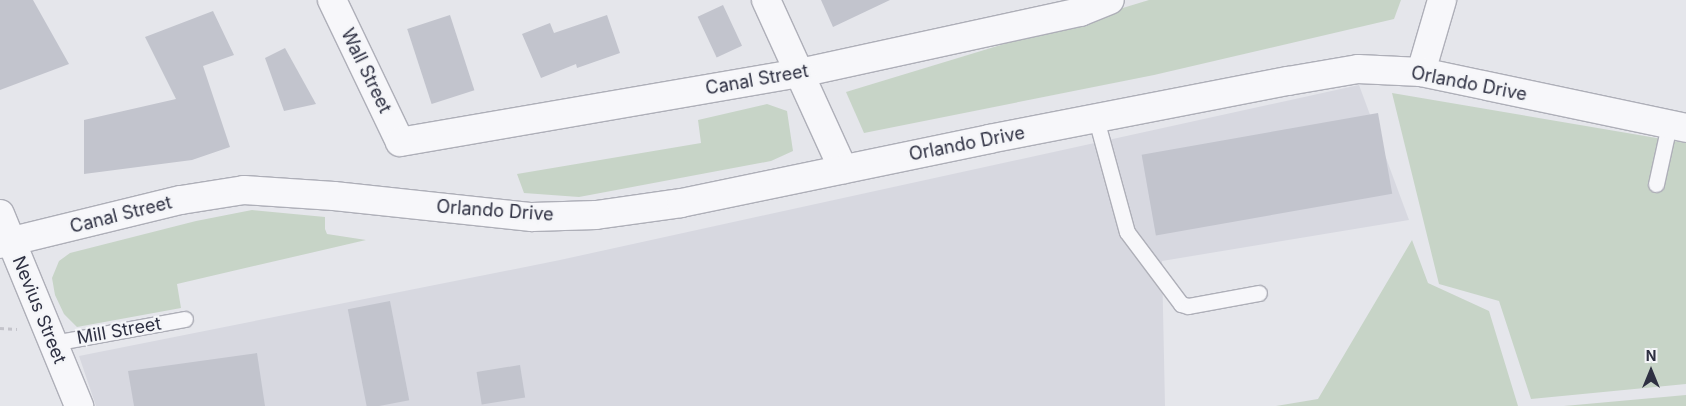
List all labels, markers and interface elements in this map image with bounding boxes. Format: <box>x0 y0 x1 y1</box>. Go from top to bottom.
street label: Wall Street <box>336 25 396 117</box>
street label: Canal Street <box>704 60 810 100</box>
street label: Orlando Drive <box>1409 62 1529 106</box>
street label: Orlando Drive <box>907 122 1027 166</box>
street label: Canal Street <box>68 192 174 238</box>
street label: Orlando Drive <box>436 196 554 226</box>
street label: Nevius Street <box>8 253 70 367</box>
street label: Mill Street <box>75 313 163 349</box>
north arrow <box>1626 346 1676 396</box>
text: N <box>1646 347 1656 364</box>

